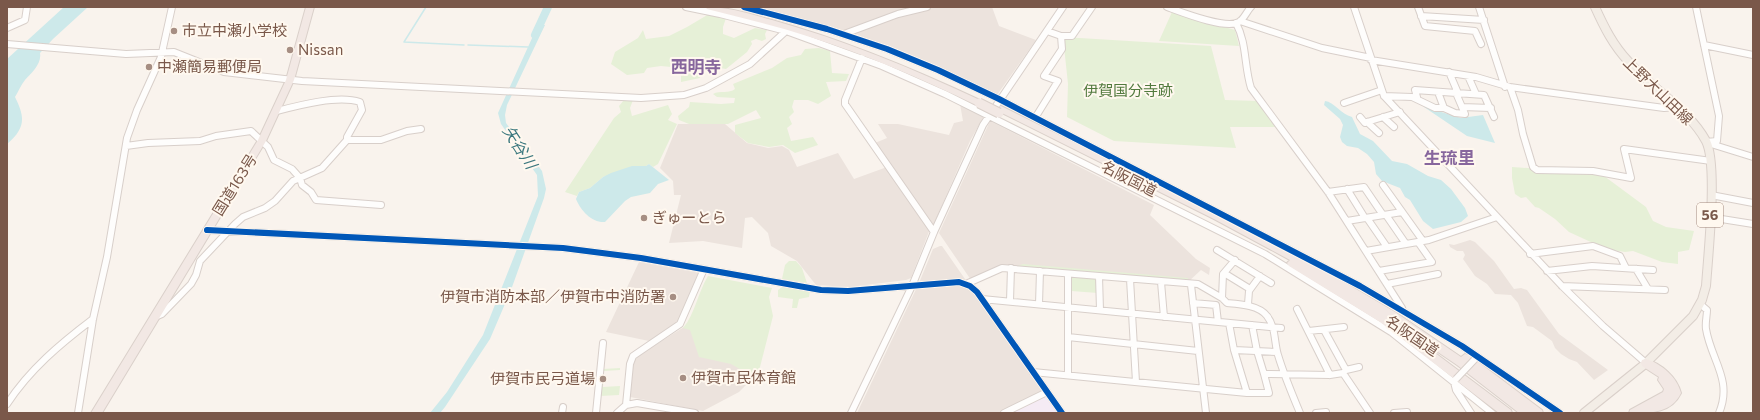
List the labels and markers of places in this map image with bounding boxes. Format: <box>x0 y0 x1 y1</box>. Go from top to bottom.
place label: 市立中瀬小学校 <box>182 21 287 39</box>
marker: 市立中瀬小学校 <box>169 26 179 36</box>
place label: Nissan <box>298 40 343 58</box>
marker: Nissan <box>285 45 295 55</box>
place label: 中瀬簡易郵便局 <box>157 57 262 75</box>
marker: 中瀬簡易郵便局 <box>144 62 154 72</box>
place label: ぎゅーとら <box>652 208 727 226</box>
marker: ぎゅーとら <box>639 213 649 223</box>
place label: 伊賀市消防本部／伊賀市中消防署 <box>440 287 665 305</box>
marker: 伊賀市消防本部／伊賀市中消防署 <box>668 292 678 302</box>
place label: 伊賀市民体育館 <box>691 368 796 386</box>
place label: 伊賀市民弓道場 <box>490 369 595 387</box>
marker: 伊賀市民体育館 <box>678 373 688 383</box>
marker: 伊賀市民弓道場 <box>598 374 608 384</box>

